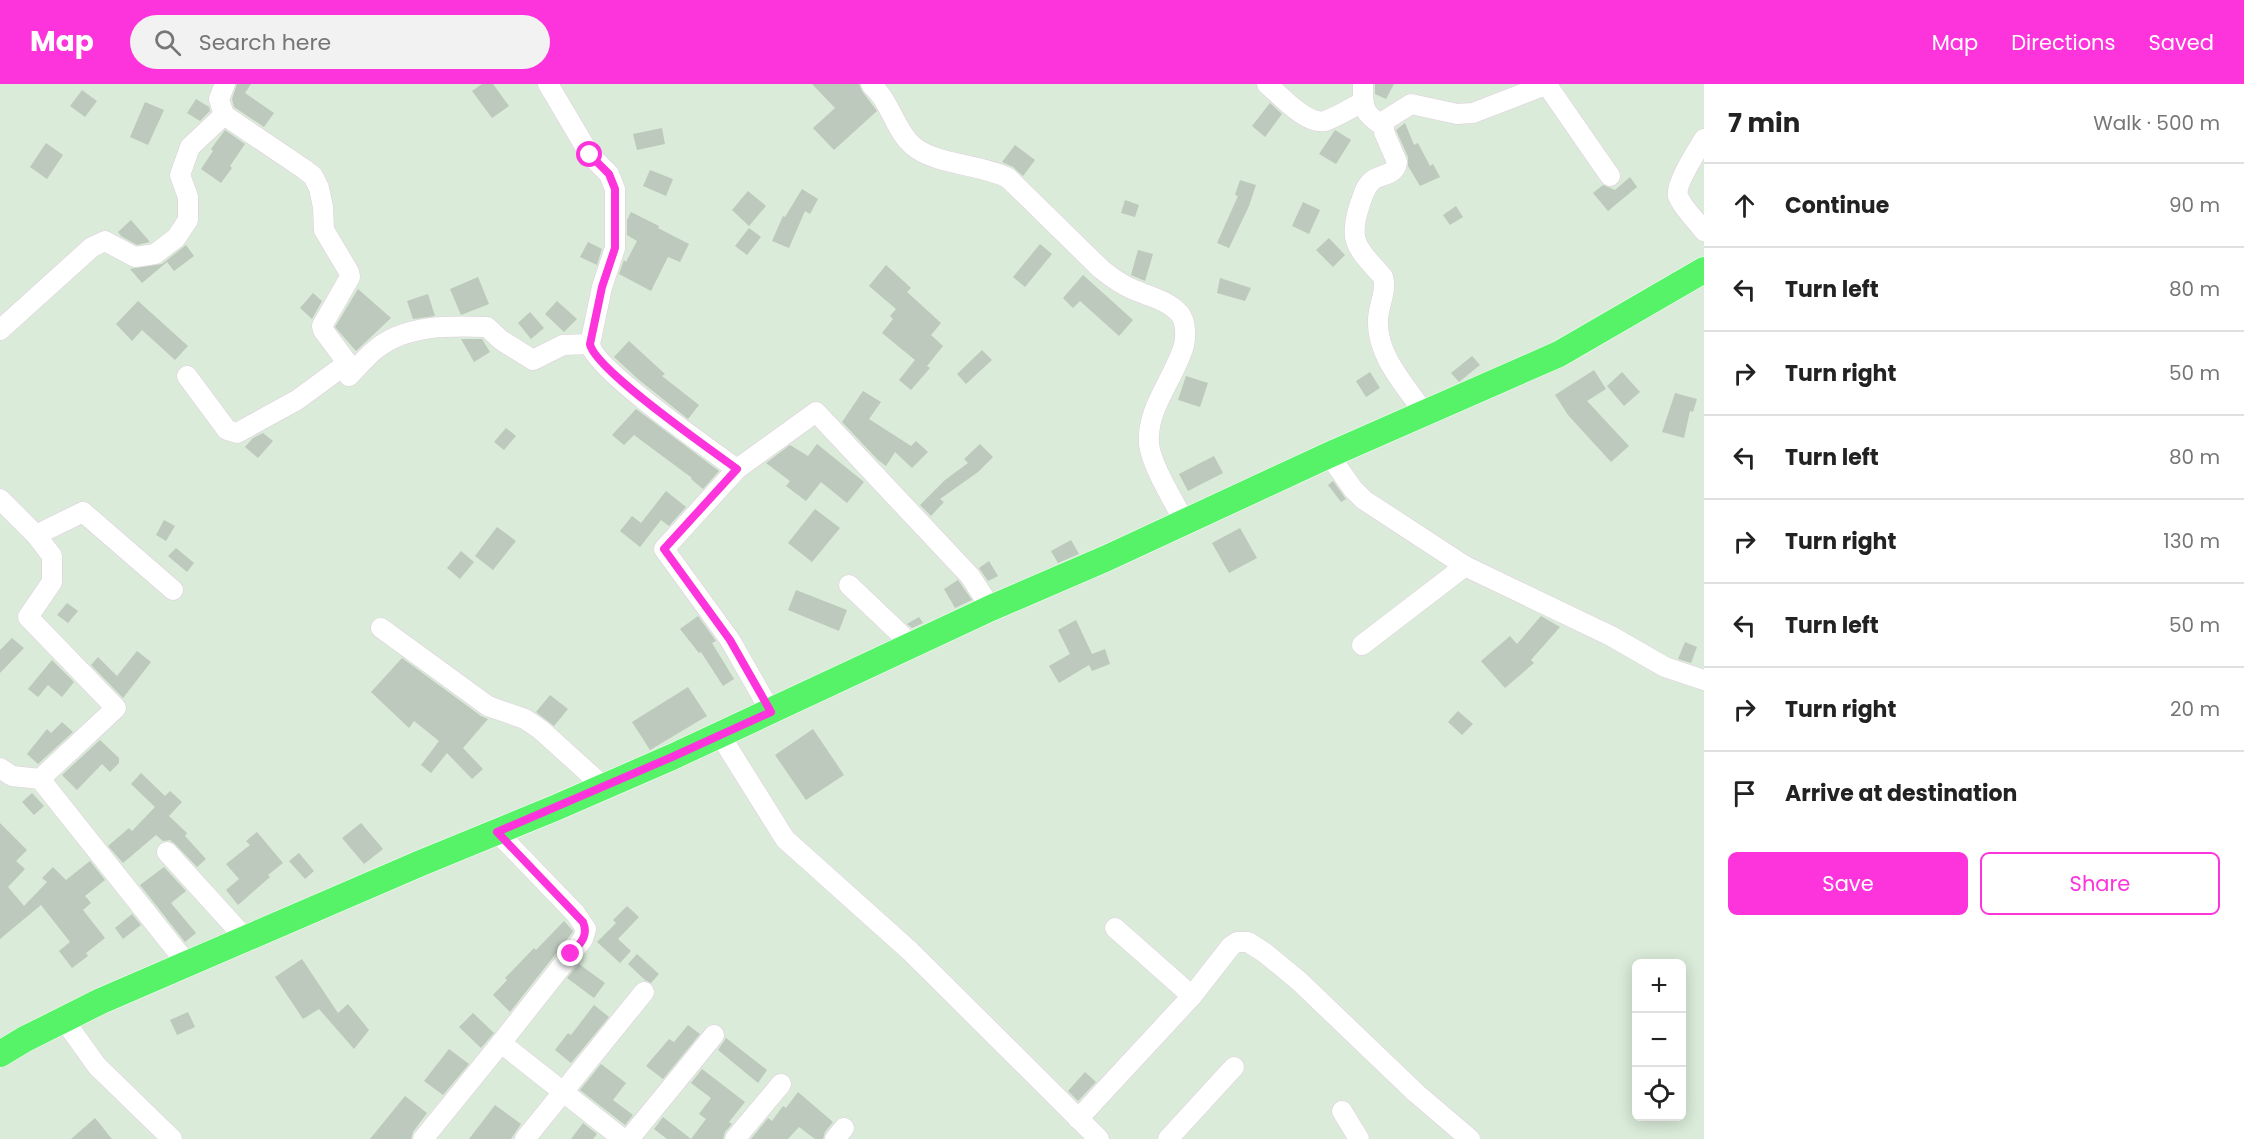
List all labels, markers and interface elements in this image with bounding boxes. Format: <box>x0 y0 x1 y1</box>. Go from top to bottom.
search box <box>130 15 550 69</box>
text: Map <box>30 22 94 61</box>
icon: search <box>151 26 184 59</box>
text: Search here <box>199 27 331 58</box>
text: Map <box>1932 28 1978 57</box>
text: Directions <box>2011 28 2115 57</box>
text: Saved <box>2148 28 2214 57</box>
text: 7 min <box>1728 105 1800 141</box>
text: Walk · 500 m <box>2093 109 2220 137</box>
route start <box>576 141 602 167</box>
icon: ahead <box>1728 189 1761 222</box>
text: Continue <box>1785 190 1889 221</box>
text: 90 m <box>2169 191 2220 219</box>
icon: left <box>1728 273 1761 306</box>
text: Turn left <box>1785 274 1879 305</box>
text: 80 m <box>2169 275 2220 303</box>
icon: right <box>1728 357 1761 390</box>
text: Turn right <box>1785 358 1896 389</box>
text: 50 m <box>2169 359 2220 387</box>
icon: left <box>1728 441 1761 474</box>
text: Turn left <box>1785 442 1879 473</box>
text: 80 m <box>2169 443 2220 471</box>
icon: right <box>1728 525 1761 558</box>
text: Turn right <box>1785 526 1896 557</box>
text: 130 m <box>2163 527 2220 555</box>
icon: left <box>1728 609 1761 642</box>
text: Turn left <box>1785 610 1879 641</box>
text: 50 m <box>2169 611 2220 639</box>
icon: right <box>1728 693 1761 726</box>
text: Turn right <box>1785 694 1896 725</box>
text: 20 m <box>2170 695 2220 723</box>
icon: arrive <box>1728 777 1761 810</box>
text: Arrive at destination <box>1785 778 2017 809</box>
button: Save <box>1728 852 1968 915</box>
button: Share <box>1980 852 2220 915</box>
route end <box>557 940 583 966</box>
map controls <box>1632 959 1686 1121</box>
button: + <box>1632 959 1686 1013</box>
button: − <box>1632 1013 1686 1067</box>
button: locate <box>1632 1067 1686 1121</box>

